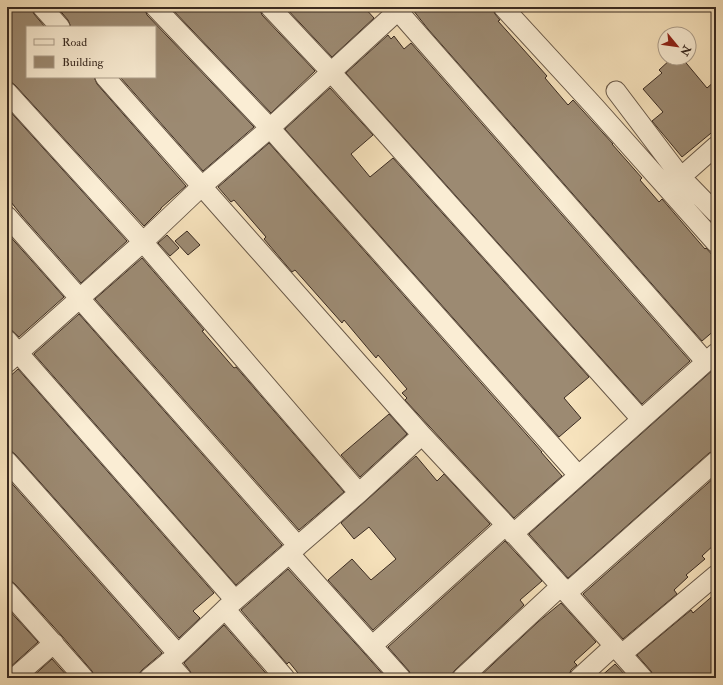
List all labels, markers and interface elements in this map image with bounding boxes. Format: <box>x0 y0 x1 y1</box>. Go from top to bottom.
legend <box>26 26 156 78</box>
north arrow <box>657 26 697 66</box>
text: Road <box>62 35 87 50</box>
text: N <box>677 42 694 59</box>
text: Building <box>62 55 105 70</box>

